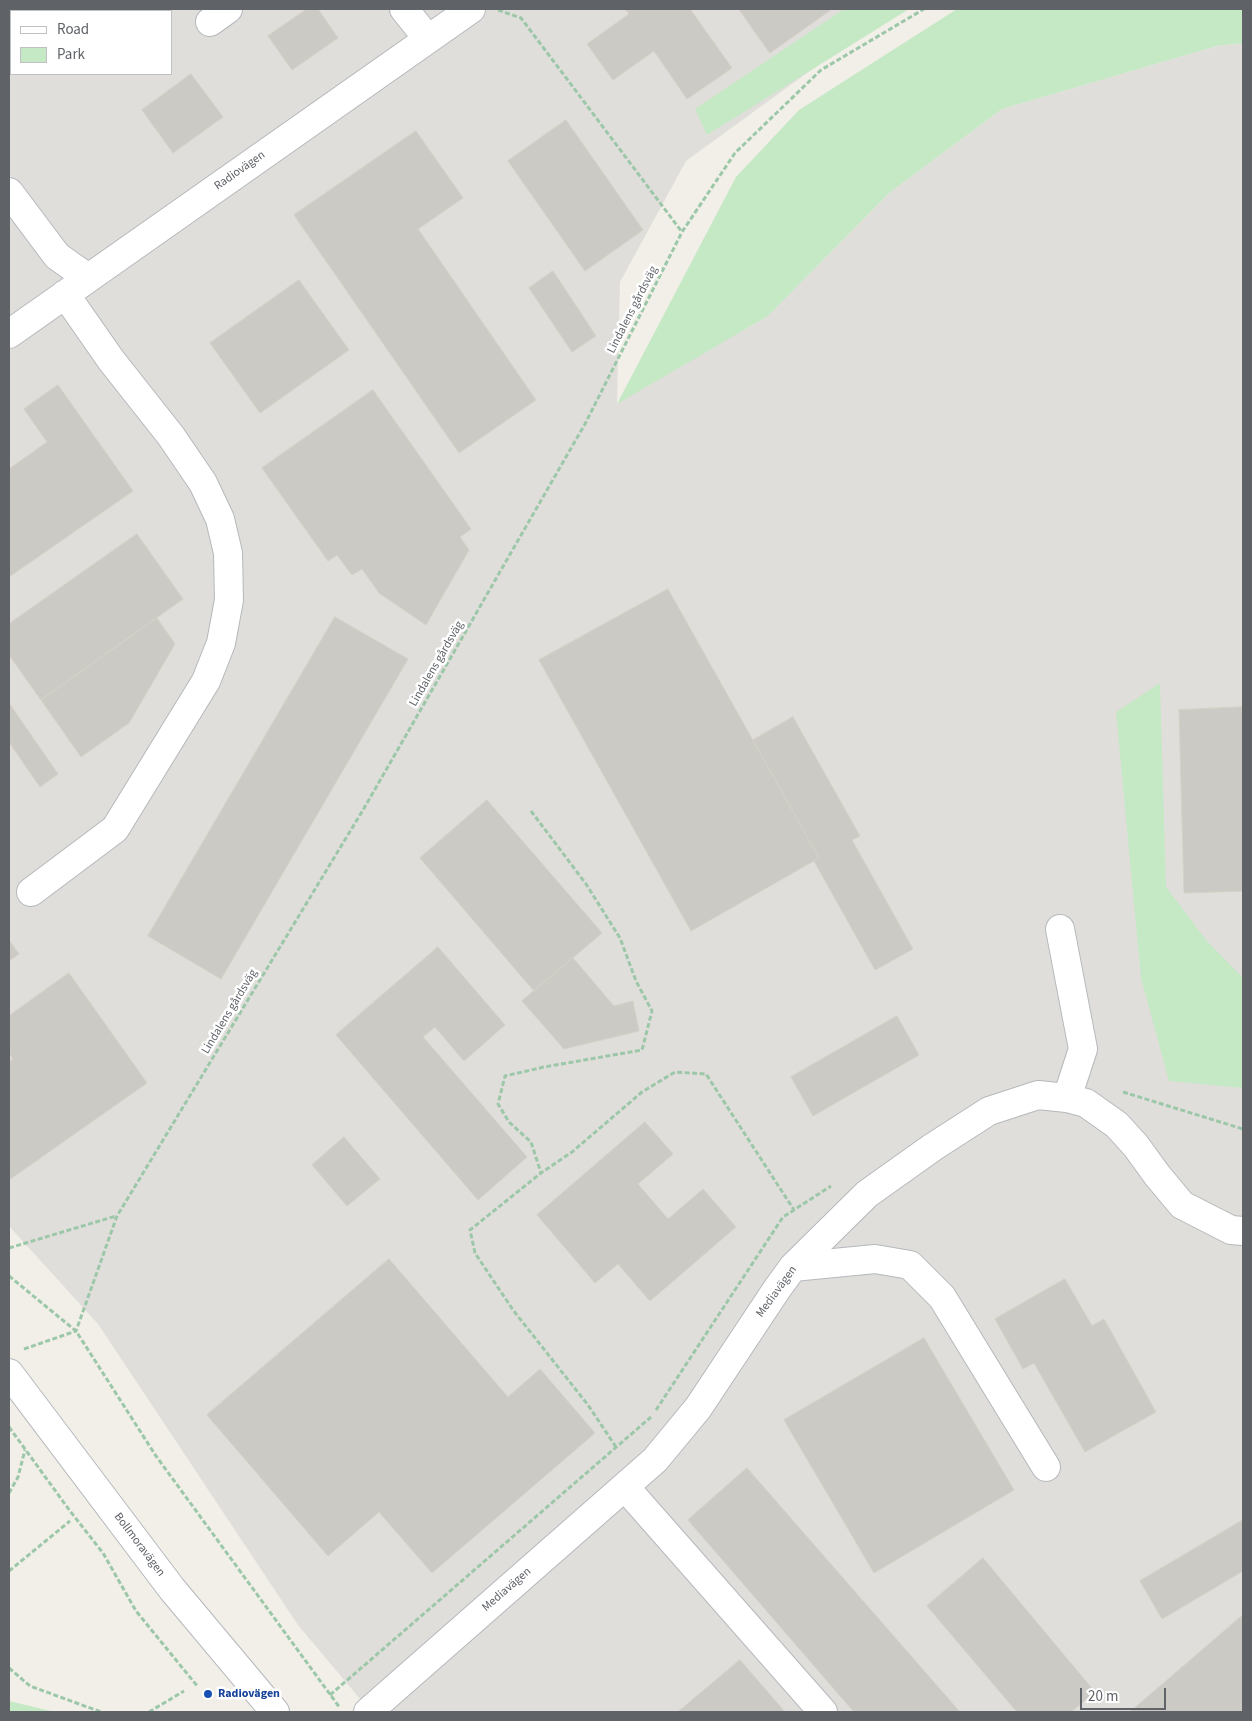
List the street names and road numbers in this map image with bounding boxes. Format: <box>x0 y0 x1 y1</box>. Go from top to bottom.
street label: Radiovägen <box>212 148 268 194</box>
street label: Lindalens gårdsväg <box>605 264 661 356</box>
street label: Lindalens gårdsväg <box>407 619 467 709</box>
street label: Lindalens gårdsväg <box>199 967 261 1057</box>
street label: Mediavägen <box>753 1263 801 1321</box>
street label: Bollmoravägen <box>110 1510 168 1580</box>
street label: Mediavägen <box>480 1565 534 1615</box>

